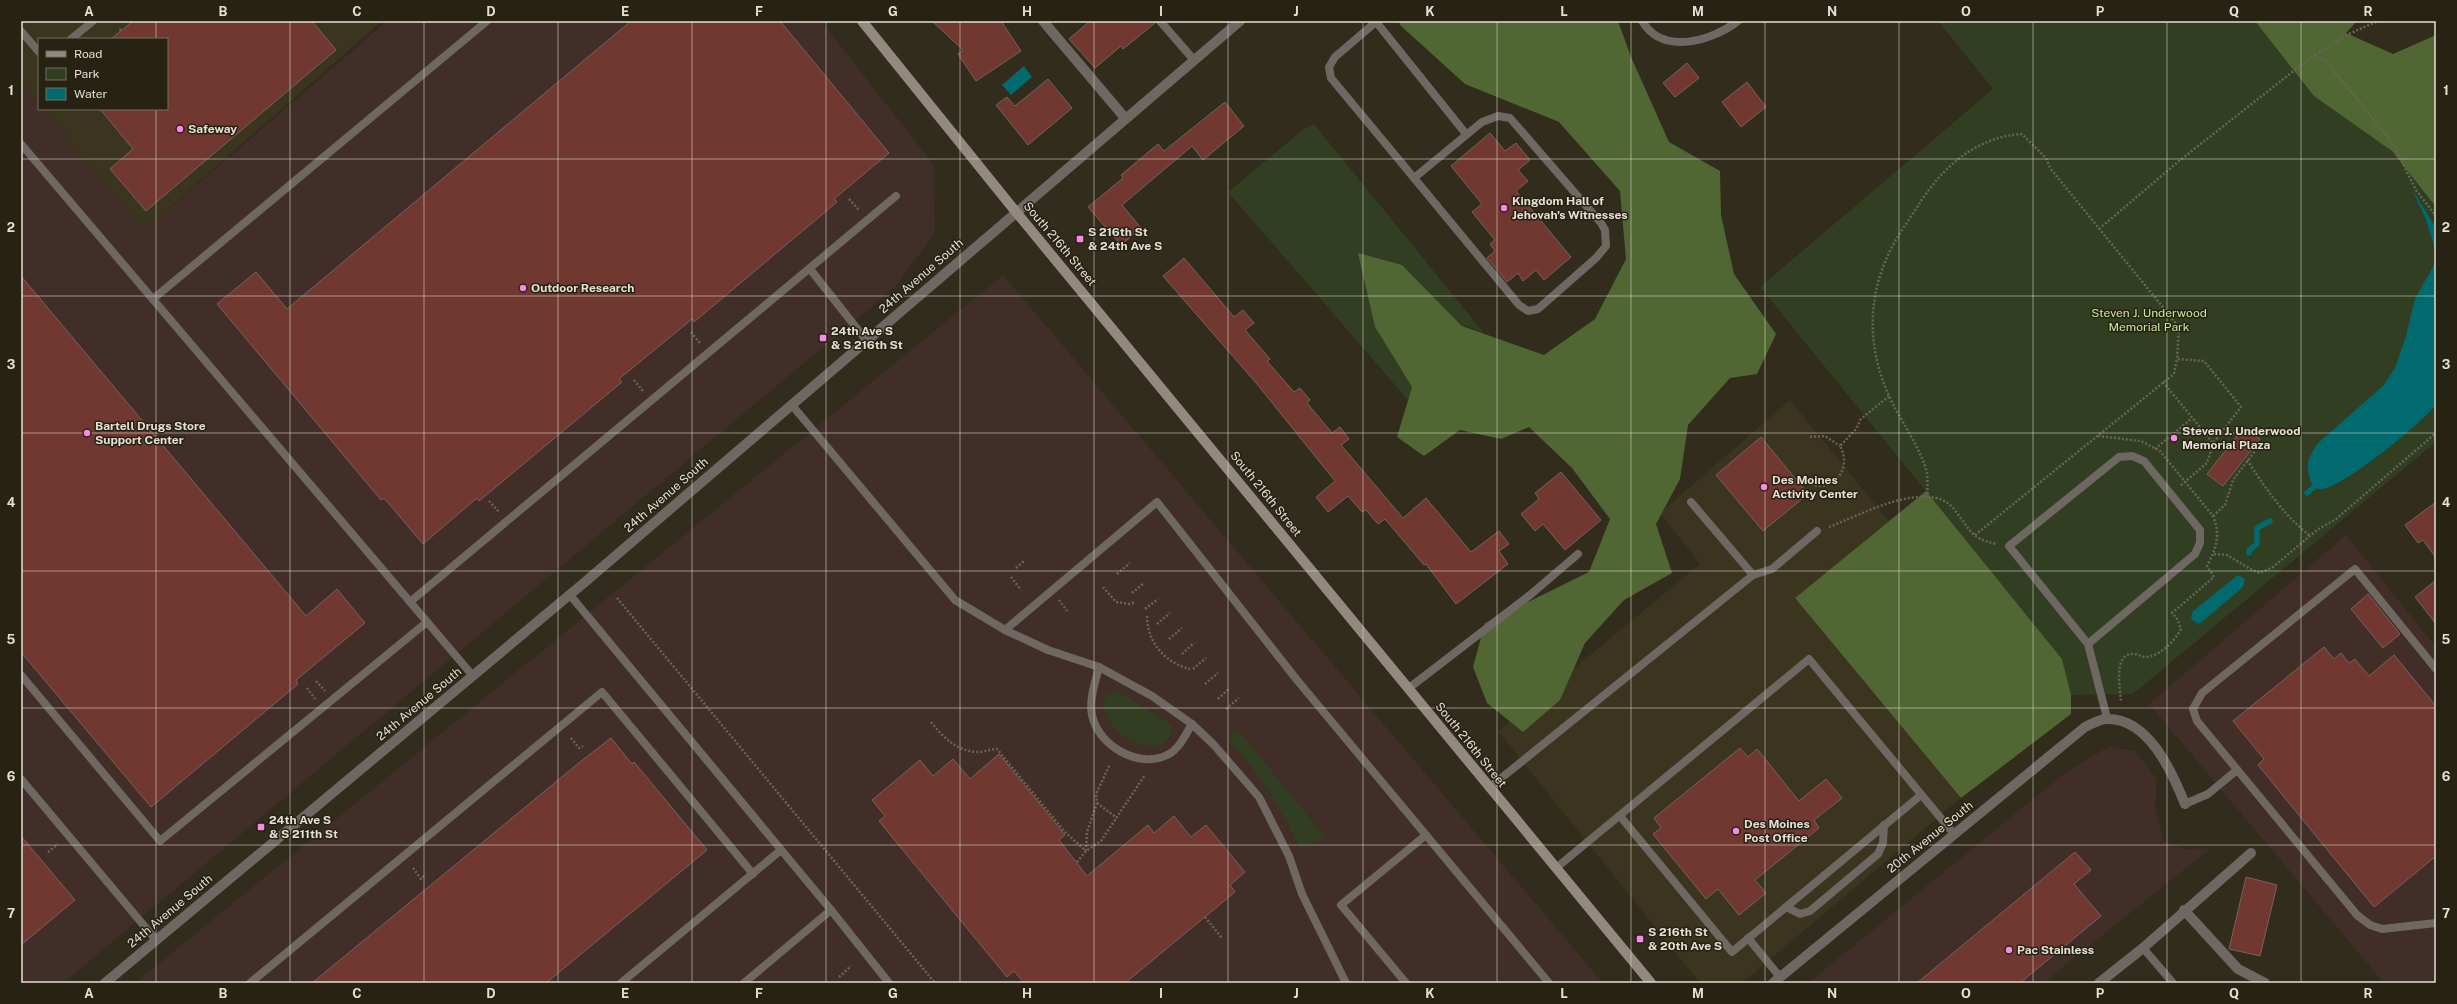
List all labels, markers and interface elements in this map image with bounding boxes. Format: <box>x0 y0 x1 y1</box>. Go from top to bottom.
text: A <box>84 4 94 19</box>
text: B <box>219 4 228 19</box>
text: C <box>352 4 362 19</box>
text: D <box>486 4 496 19</box>
text: E <box>621 4 629 19</box>
text: F <box>755 4 763 19</box>
text: G <box>888 4 898 19</box>
text: H <box>1022 4 1032 19</box>
text: I <box>1159 4 1163 19</box>
text: J <box>1293 4 1299 19</box>
text: K <box>1425 4 1435 19</box>
text: L <box>1560 4 1568 19</box>
text: M <box>1692 4 1704 19</box>
text: N <box>1827 4 1837 19</box>
text: O <box>1961 4 1971 19</box>
text: P <box>2096 4 2105 19</box>
text: Q <box>2229 4 2239 19</box>
text: R <box>2363 4 2373 19</box>
legend <box>38 38 168 110</box>
text: Road <box>74 47 102 61</box>
text: Park <box>74 67 100 81</box>
text: 1 <box>8 83 14 98</box>
text: 1 <box>2443 83 2449 98</box>
text: Water <box>74 87 108 101</box>
place label: Safeway <box>188 122 237 136</box>
marker: Safeway <box>175 124 185 134</box>
place label: Kingdom Hall of Jehovah's Witnesses <box>1512 194 1628 222</box>
street label: South 216th Street <box>1021 199 1099 289</box>
marker: Kingdom Hall of Jehovah's Witnesses <box>1499 203 1509 213</box>
text: 2 <box>7 220 15 235</box>
text: 2 <box>2442 220 2450 235</box>
place label: S 216th St & 24th Ave S <box>1088 225 1162 253</box>
marker: S 216th St & 24th Ave S <box>1075 234 1085 244</box>
street label: 24th Avenue South <box>876 236 966 316</box>
place label: Outdoor Research <box>531 281 634 295</box>
marker: Outdoor Research <box>518 283 528 293</box>
park label: Steven J. Underwood Memorial Park <box>2091 306 2207 334</box>
place label: 24th Ave S & S 216th St <box>831 324 903 352</box>
marker: 24th Ave S & S 216th St <box>818 333 828 343</box>
text: 3 <box>7 357 16 372</box>
text: 3 <box>2442 357 2451 372</box>
place label: Bartell Drugs Store Support Center <box>95 419 206 447</box>
place label: Steven J. Underwood Memorial Plaza <box>2182 424 2300 452</box>
marker: Bartell Drugs Store Support Center <box>82 428 92 438</box>
marker: Steven J. Underwood Memorial Plaza <box>2169 433 2179 443</box>
street label: South 216th Street <box>1227 449 1305 540</box>
street label: 24th Avenue South <box>621 455 711 535</box>
place label: Des Moines Activity Center <box>1772 473 1858 501</box>
marker: Des Moines Activity Center <box>1759 482 1769 492</box>
text: 4 <box>7 495 16 510</box>
text: 4 <box>2442 495 2451 510</box>
text: 5 <box>7 632 16 647</box>
text: 5 <box>2442 632 2451 647</box>
street label: 24th Avenue South <box>374 664 464 744</box>
street label: South 216th Street <box>1432 700 1510 791</box>
text: 6 <box>7 769 16 784</box>
text: 6 <box>2442 769 2451 784</box>
street label: 20th Avenue South <box>1884 798 1976 876</box>
place label: 24th Ave S & S 211th St <box>269 813 338 841</box>
place label: Des Moines Post Office <box>1744 817 1810 845</box>
marker: 24th Ave S & S 211th St <box>256 822 266 832</box>
marker: Des Moines Post Office <box>1731 826 1741 836</box>
street label: 24th Avenue South <box>125 871 215 951</box>
text: 7 <box>7 906 15 921</box>
text: 7 <box>2442 906 2450 921</box>
place label: S 216th St & 20th Ave S <box>1648 925 1722 953</box>
marker: S 216th St & 20th Ave S <box>1635 934 1645 944</box>
place label: Pac Stainless <box>2017 943 2094 957</box>
marker: Pac Stainless <box>2004 945 2014 955</box>
text: A <box>84 986 94 1001</box>
text: B <box>219 986 228 1001</box>
text: C <box>352 986 362 1001</box>
text: D <box>486 986 496 1001</box>
text: E <box>621 986 629 1001</box>
text: F <box>755 986 763 1001</box>
text: G <box>888 986 898 1001</box>
text: H <box>1022 986 1032 1001</box>
text: I <box>1159 986 1163 1001</box>
text: J <box>1293 986 1299 1001</box>
text: K <box>1425 986 1435 1001</box>
text: L <box>1560 986 1568 1001</box>
text: M <box>1692 986 1704 1001</box>
text: N <box>1827 986 1837 1001</box>
text: O <box>1961 986 1971 1001</box>
text: P <box>2096 986 2105 1001</box>
text: Q <box>2229 986 2239 1001</box>
text: R <box>2363 986 2373 1001</box>

